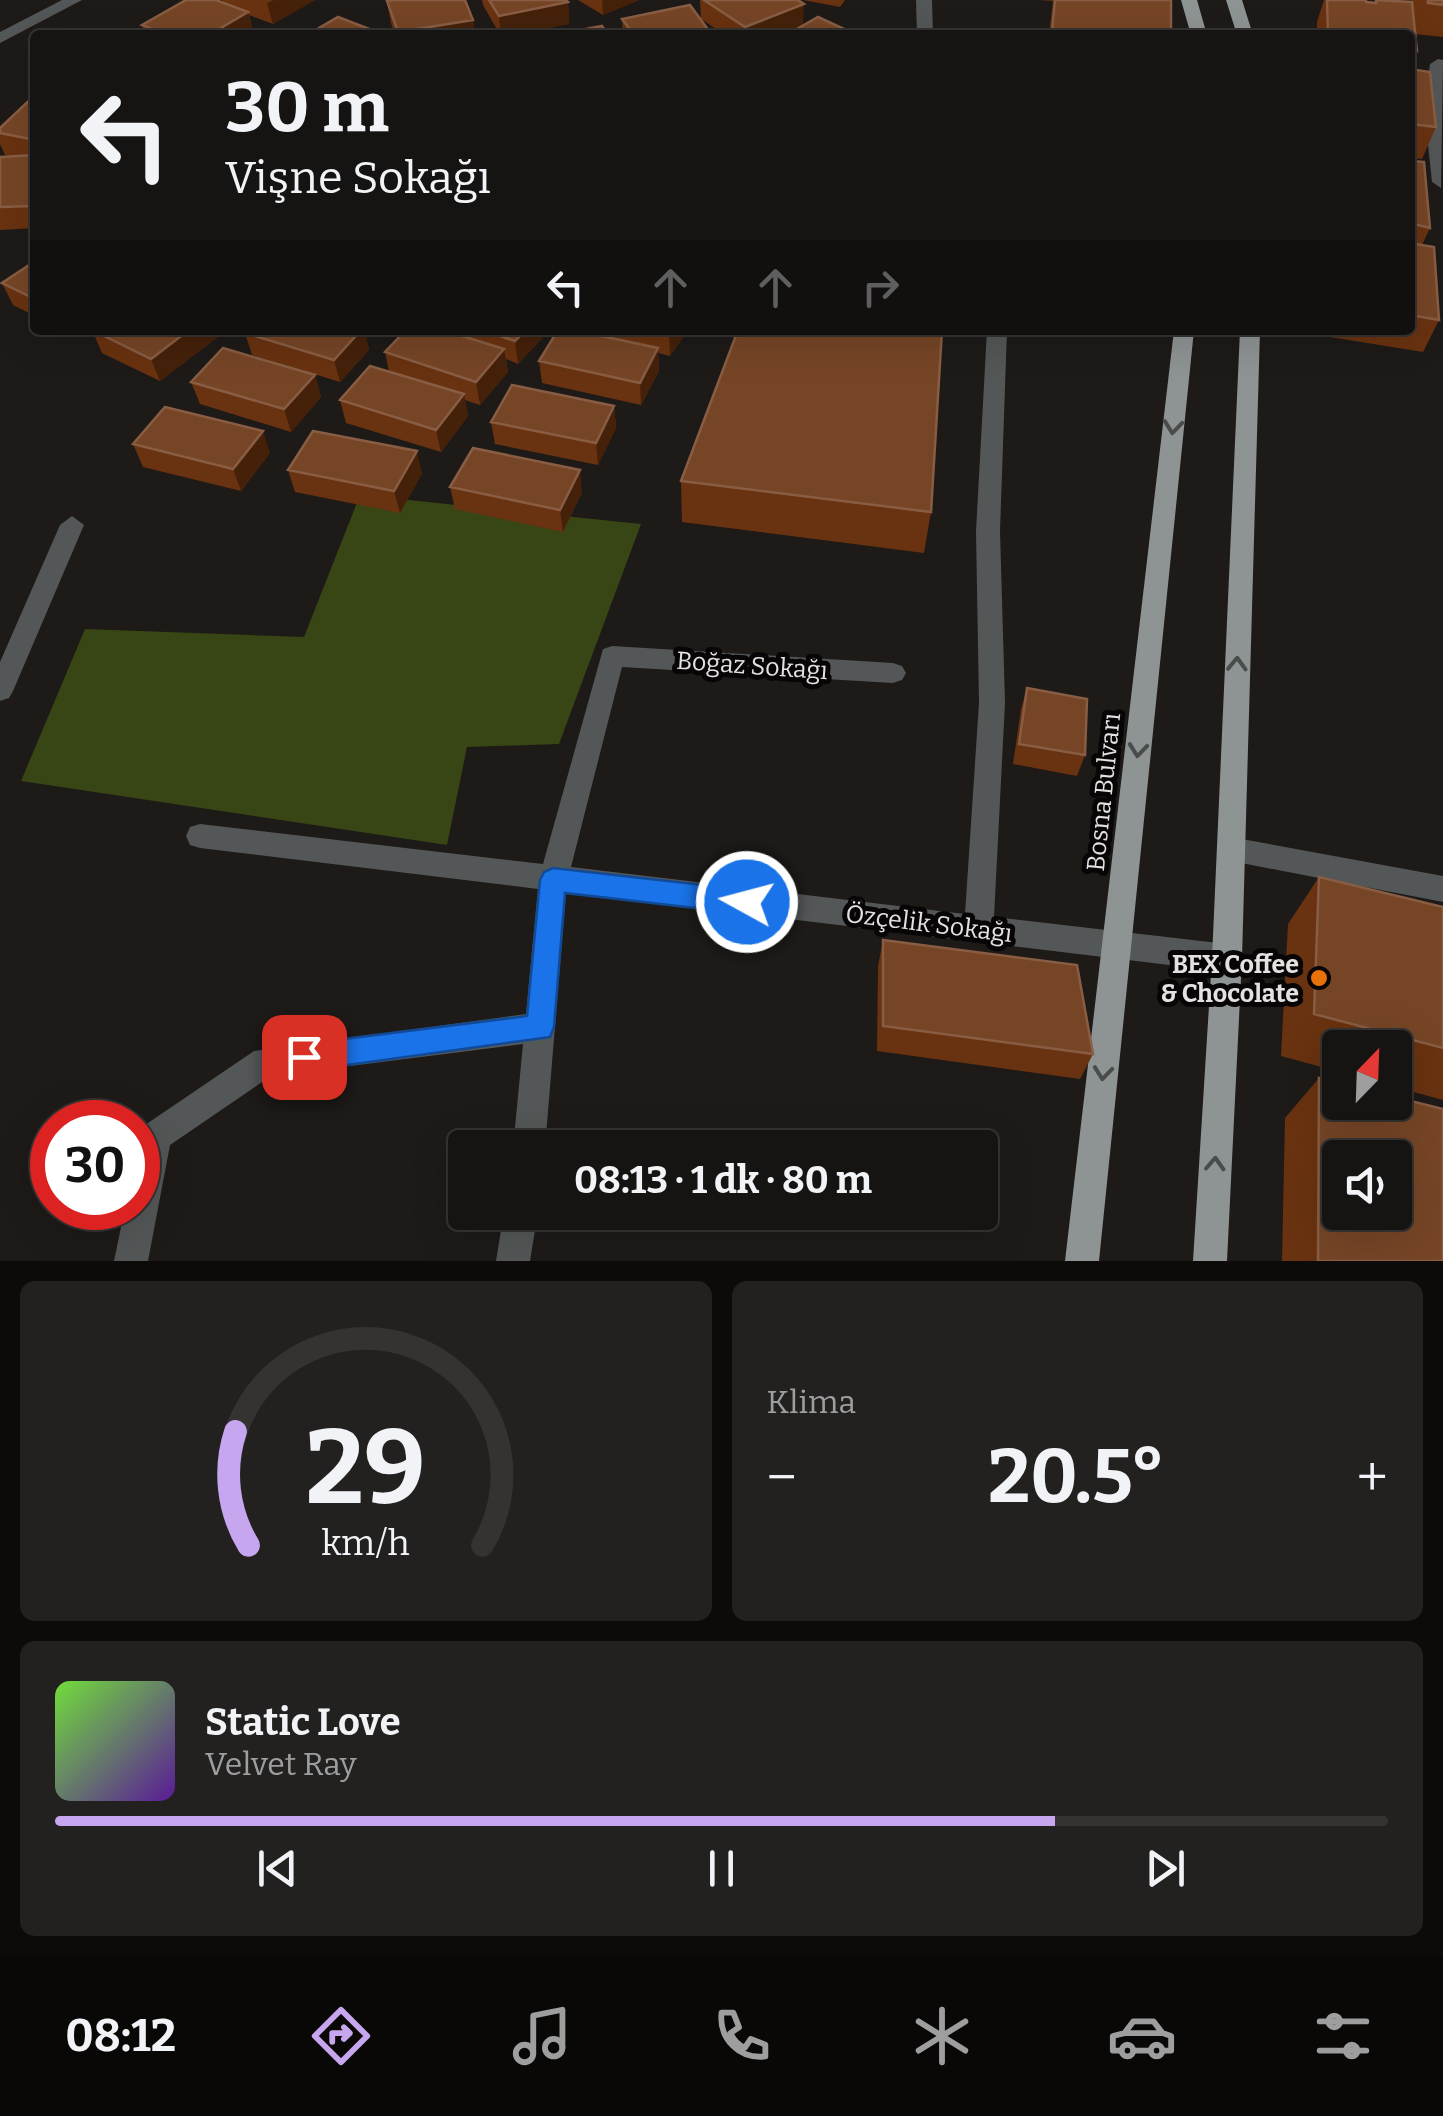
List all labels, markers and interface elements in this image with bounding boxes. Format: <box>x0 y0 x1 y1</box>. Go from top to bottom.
text: 30 m <box>225 66 389 150</box>
icon: left <box>60 70 190 200</box>
text: Vişne Sokağı <box>225 151 491 205</box>
icon: left <box>538 260 593 315</box>
icon: ahead <box>643 260 698 315</box>
icon: ahead <box>748 260 803 315</box>
icon: right <box>853 260 908 315</box>
one-way arrow <box>1163 419 1185 435</box>
street label: Boğaz Sokağı <box>675 646 829 686</box>
one-way arrow <box>1227 656 1248 672</box>
street label: Bosna Bulvarı <box>1081 711 1127 873</box>
one-way arrow <box>1128 742 1149 758</box>
position arrow <box>695 850 799 954</box>
street label: Özçelik Sokağı <box>844 899 1014 949</box>
place label: BEX Coffee & Chocolate <box>1160 950 1299 1009</box>
marker: BEX Coffee & Chocolate <box>1308 967 1330 989</box>
pin <box>262 1015 347 1100</box>
icon: arrive <box>277 1030 332 1085</box>
north arrow <box>1322 1030 1412 1120</box>
map controls <box>1322 1030 1412 1230</box>
one-way arrow <box>1092 1065 1114 1081</box>
speed limit sign: 30 <box>30 1100 160 1230</box>
button: sound <box>1322 1140 1412 1230</box>
one-way arrow <box>1204 1155 1225 1171</box>
text: 08:13 · 1 dk · 80 m <box>574 1157 872 1203</box>
text: Klima <box>767 1383 856 1421</box>
text: 29 <box>306 1406 426 1531</box>
text: 20.5° <box>988 1432 1165 1522</box>
text: − <box>767 1445 797 1511</box>
text: + <box>1357 1445 1388 1511</box>
text: km/h <box>322 1522 410 1564</box>
text: Static Love <box>205 1699 401 1745</box>
text: Velvet Ray <box>205 1745 357 1783</box>
icon: previous <box>250 1841 305 1896</box>
icon: pause <box>694 1841 749 1896</box>
icon: next <box>1138 1841 1193 1896</box>
icon: directions <box>306 2001 376 2071</box>
icon: music <box>507 2001 577 2071</box>
icon: phone <box>707 2001 777 2071</box>
icon: climate <box>907 2001 977 2071</box>
icon: car <box>1107 2001 1177 2071</box>
icon: filters <box>1308 2001 1378 2071</box>
text: 08:12 <box>65 2009 176 2063</box>

